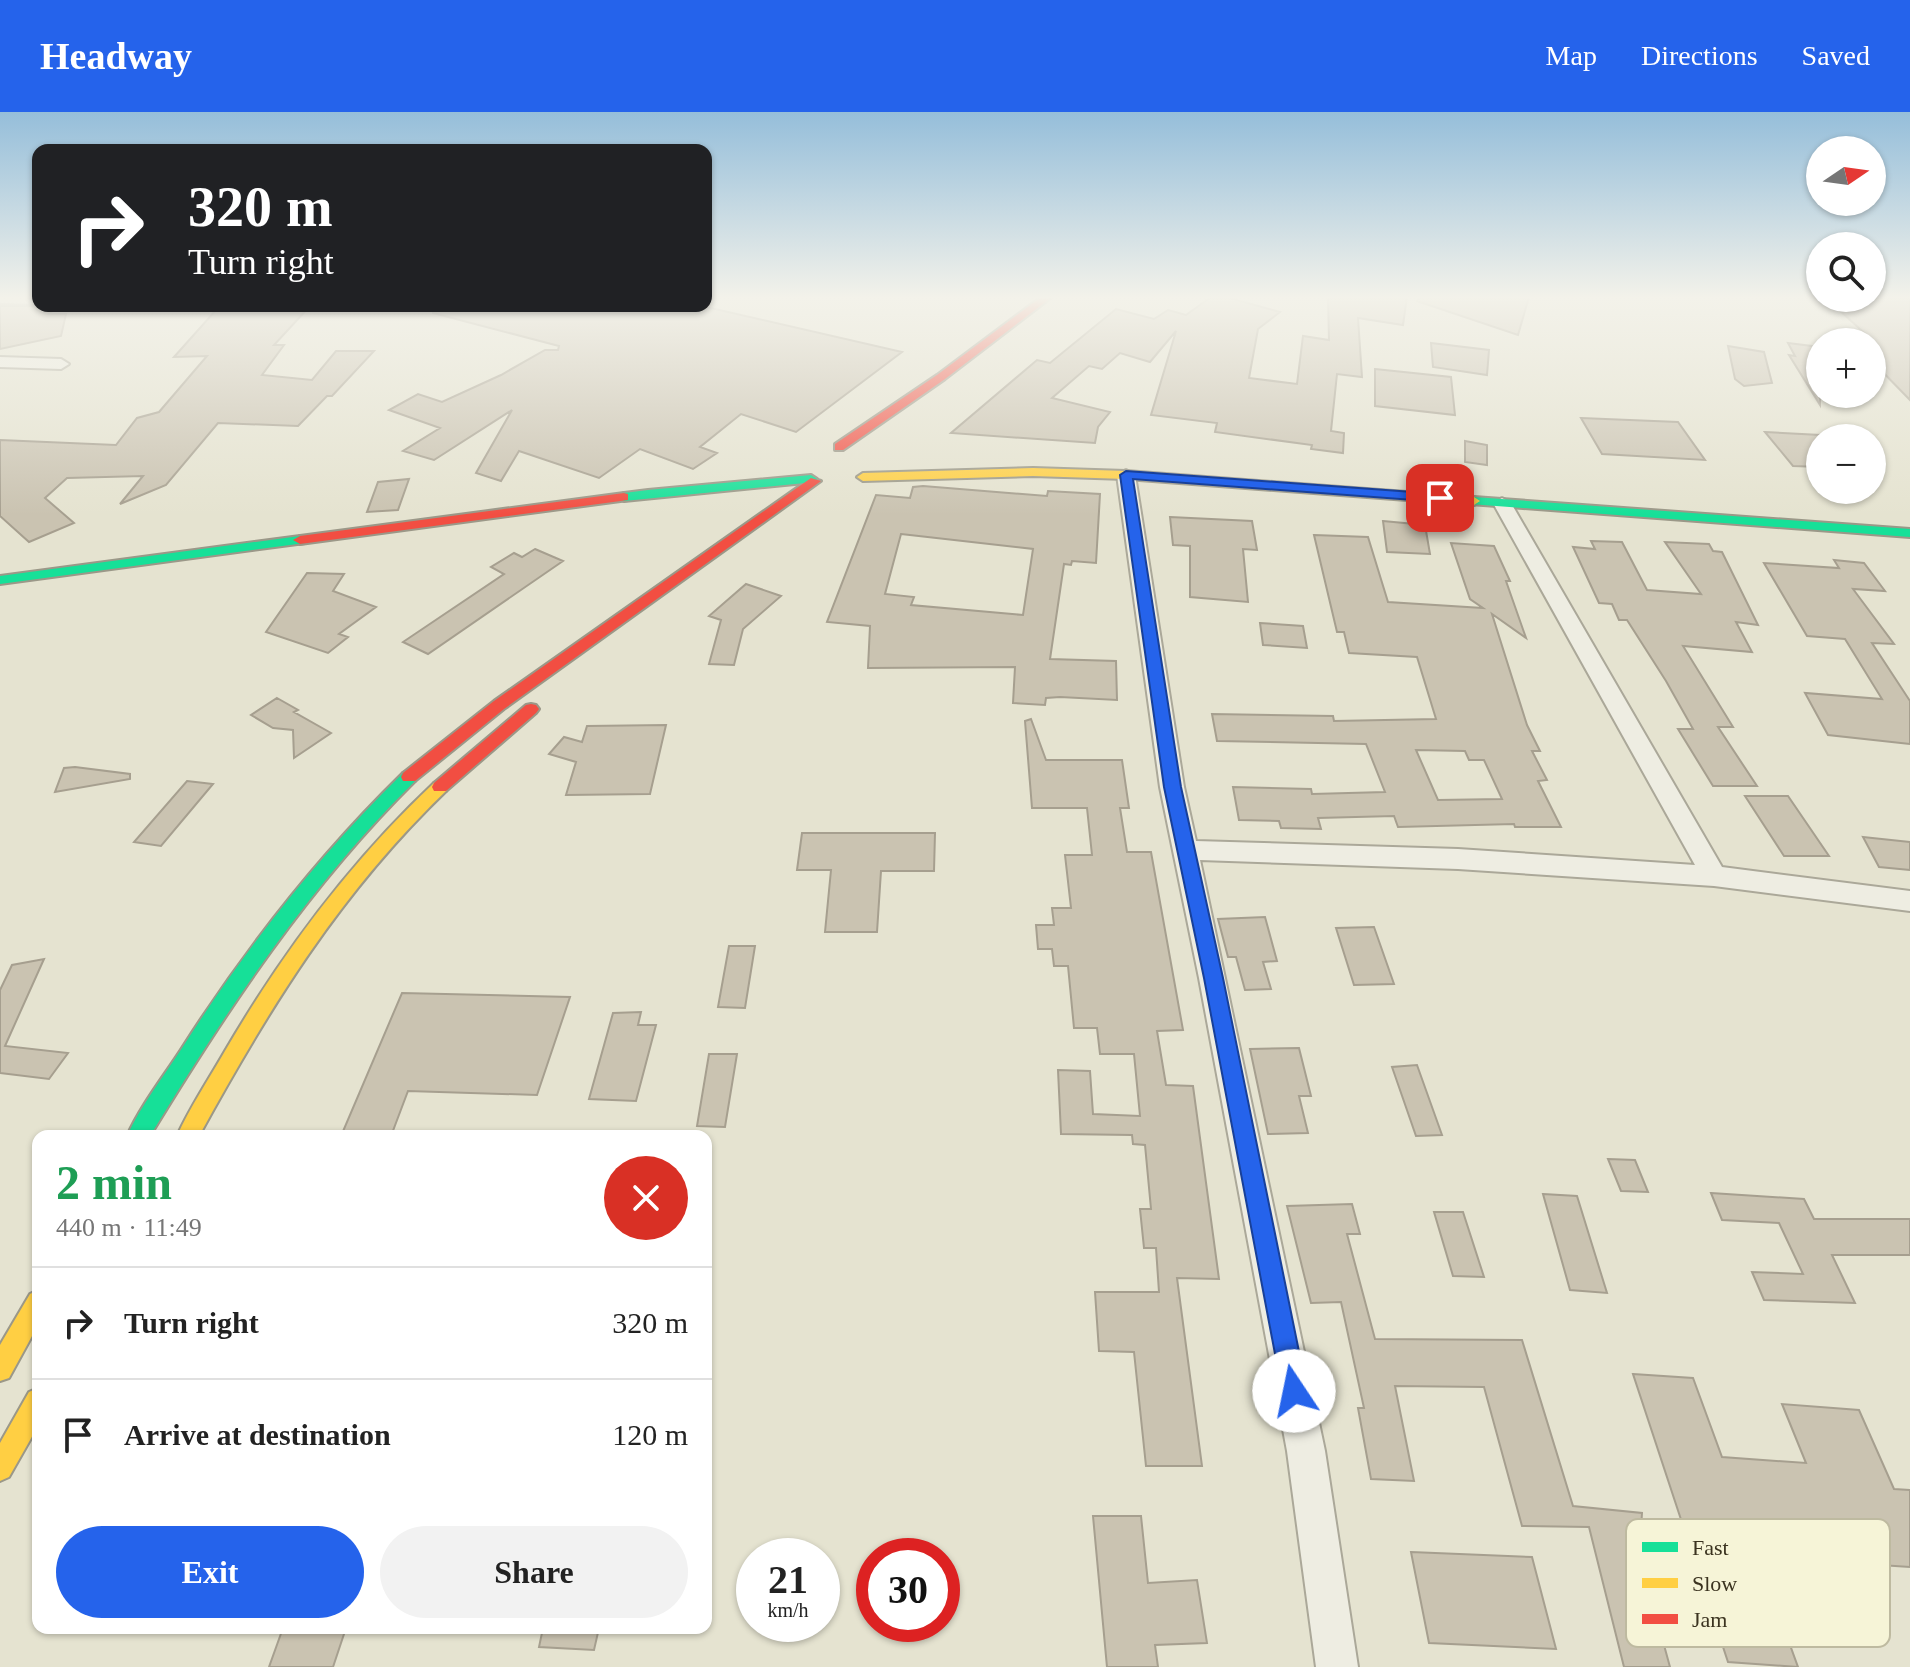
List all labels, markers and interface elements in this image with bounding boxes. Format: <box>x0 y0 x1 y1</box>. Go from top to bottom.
text: Headway <box>40 35 192 77</box>
text: Map <box>1546 40 1597 71</box>
text: Directions <box>1641 40 1758 71</box>
text: Saved <box>1802 40 1870 71</box>
north arrow <box>1806 136 1886 216</box>
map controls <box>1806 136 1886 504</box>
icon: right <box>56 176 160 280</box>
text: 320 m <box>188 176 333 238</box>
button: search <box>1806 232 1886 312</box>
text: Turn right <box>188 242 334 282</box>
button: + <box>1806 328 1886 408</box>
button: − <box>1806 424 1886 504</box>
pin <box>1406 464 1474 532</box>
icon: arrive <box>1418 476 1462 520</box>
text: 2 min <box>56 1156 172 1209</box>
button: close <box>604 1156 688 1240</box>
text: 440 m · 11:49 <box>56 1213 202 1242</box>
icon: right <box>56 1301 100 1345</box>
text: Turn right <box>124 1306 259 1339</box>
text: 320 m <box>612 1306 688 1339</box>
position arrow <box>1252 1349 1336 1433</box>
icon: arrive <box>56 1413 100 1457</box>
text: Arrive at destination <box>124 1418 391 1451</box>
text: 120 m <box>612 1418 688 1451</box>
legend <box>1626 1519 1890 1647</box>
button: Exit <box>56 1526 364 1618</box>
button: Share <box>380 1526 688 1618</box>
text: Fast <box>1692 1535 1729 1560</box>
speed limit sign: 30 <box>856 1538 960 1642</box>
text: 21 <box>768 1557 808 1602</box>
text: Slow <box>1692 1571 1737 1596</box>
text: km/h <box>767 1599 809 1621</box>
text: Jam <box>1692 1607 1727 1632</box>

